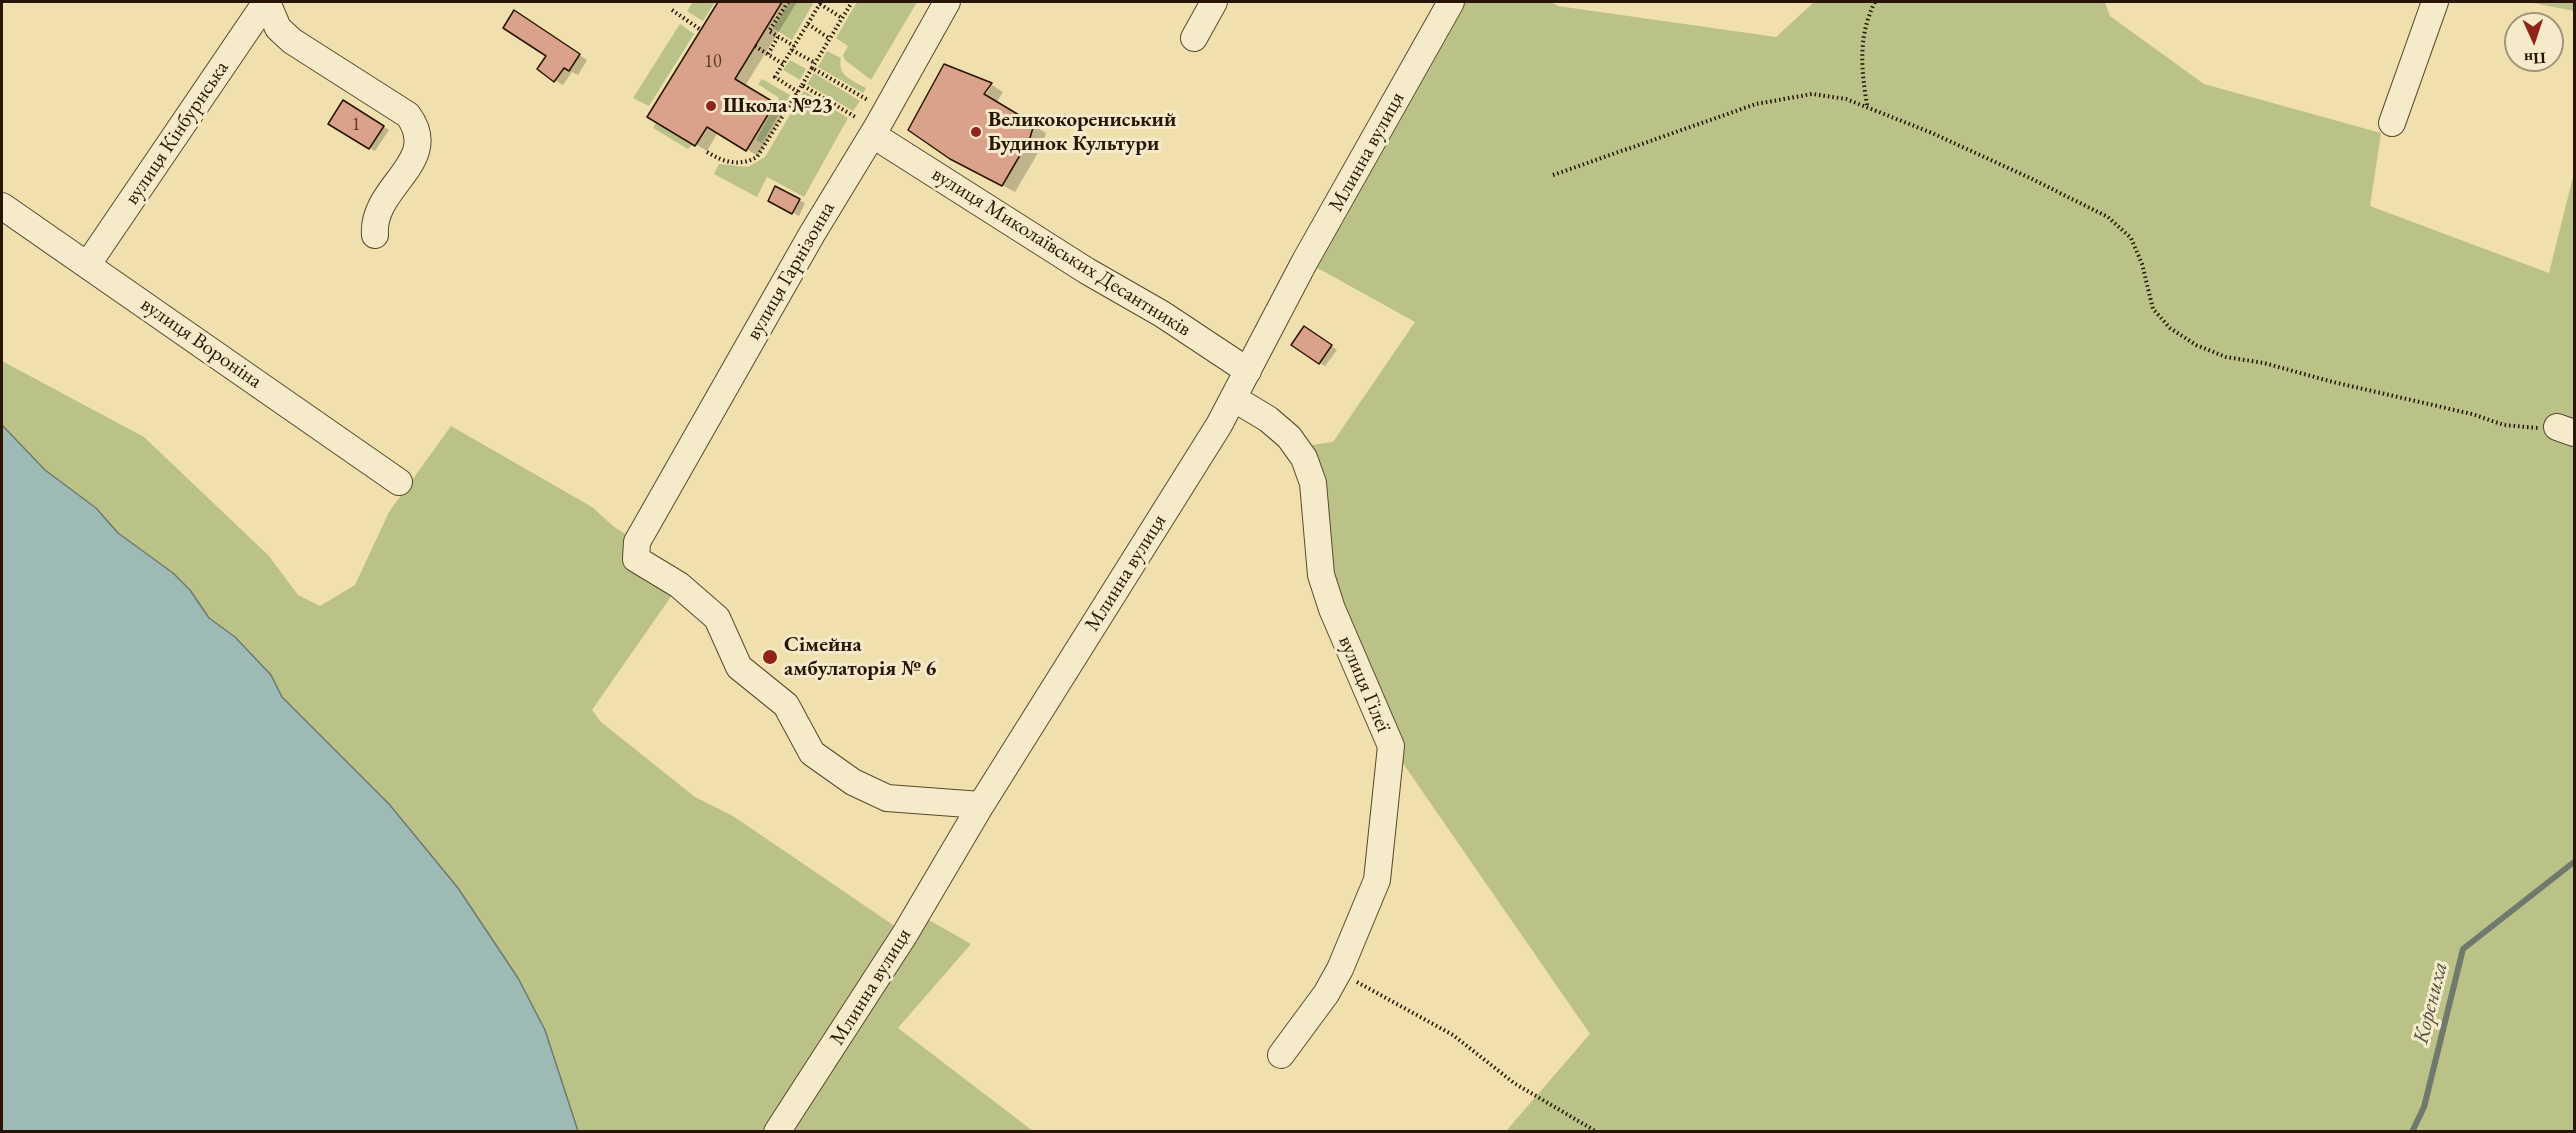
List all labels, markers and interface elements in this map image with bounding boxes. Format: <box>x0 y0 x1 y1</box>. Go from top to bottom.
north arrow <box>2504 12 2564 72</box>
text: Пн <box>2523 47 2546 70</box>
house number: 10 <box>704 51 722 73</box>
street label: вулиця Кінбурнська <box>120 56 234 210</box>
street label: Млинна вулиця <box>1324 88 1410 216</box>
place label: Школа №23 <box>723 93 833 119</box>
marker: Школа №23 <box>704 99 718 113</box>
place label: Великокорениський Будинок Культури <box>988 107 1176 157</box>
house number: 1 <box>352 114 360 136</box>
marker: Великокорениський Будинок Культури <box>969 125 983 139</box>
street label: вулиця Миколаївських Десантників <box>927 162 1195 342</box>
street label: вулиця Гарнізонна <box>741 197 841 345</box>
street label: вулиця Вороніна <box>136 292 266 394</box>
street label: Млинна вулиця <box>1080 510 1172 636</box>
place label: Сімейна амбулаторія № 6 <box>784 632 936 682</box>
street label: вулиця Гілеї <box>1332 632 1396 736</box>
marker: Сімейна амбулаторія № 6 <box>761 648 779 666</box>
street label: Млинна вулиця <box>825 924 917 1050</box>
water label: Корениха <box>2408 959 2454 1047</box>

